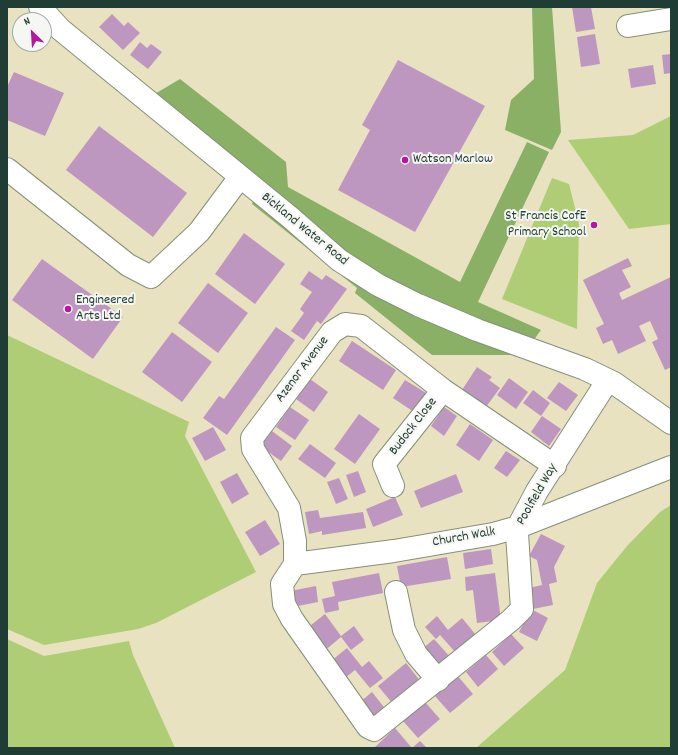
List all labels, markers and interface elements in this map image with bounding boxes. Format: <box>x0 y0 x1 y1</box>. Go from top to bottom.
north arrow <box>12 12 52 52</box>
text: N <box>22 14 33 30</box>
place label: Watson Marlow <box>413 152 493 168</box>
marker: Watson Marlow <box>400 155 410 165</box>
street label: Bickland Water Road <box>257 190 351 270</box>
place label: St Francis CofE Primary School <box>505 209 586 242</box>
marker: St Francis CofE Primary School <box>589 220 599 230</box>
place label: Engineered Arts Ltd <box>76 293 134 326</box>
marker: Engineered Arts Ltd <box>63 304 73 314</box>
street label: Azenor Avenue <box>273 334 333 406</box>
street label: Budock Close <box>386 395 442 459</box>
street label: Poolfield Way <box>514 461 562 529</box>
street label: Church Walk <box>431 524 497 552</box>

